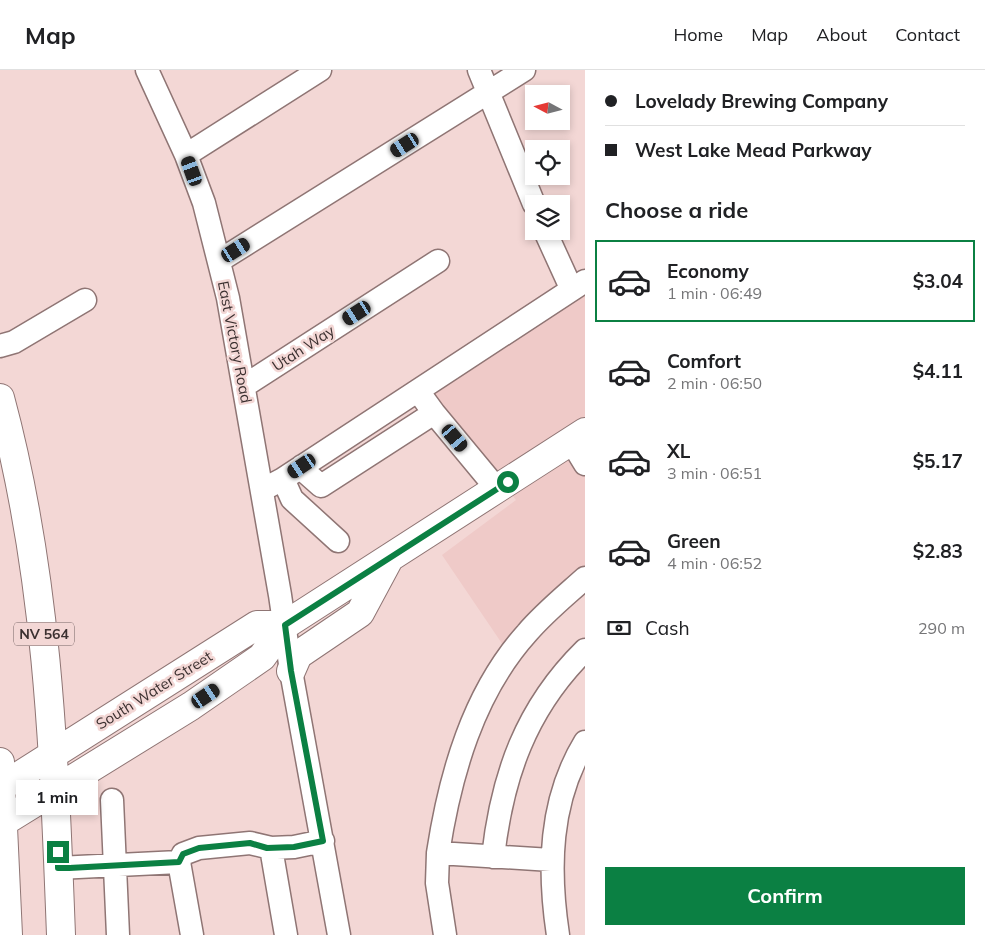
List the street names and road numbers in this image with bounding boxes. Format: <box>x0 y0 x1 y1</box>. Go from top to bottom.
street label: East Victory Road <box>214 279 256 405</box>
street label: Utah Way <box>268 321 338 375</box>
road number: NV 564 <box>14 622 74 646</box>
street label: South Water Street <box>92 647 216 733</box>

